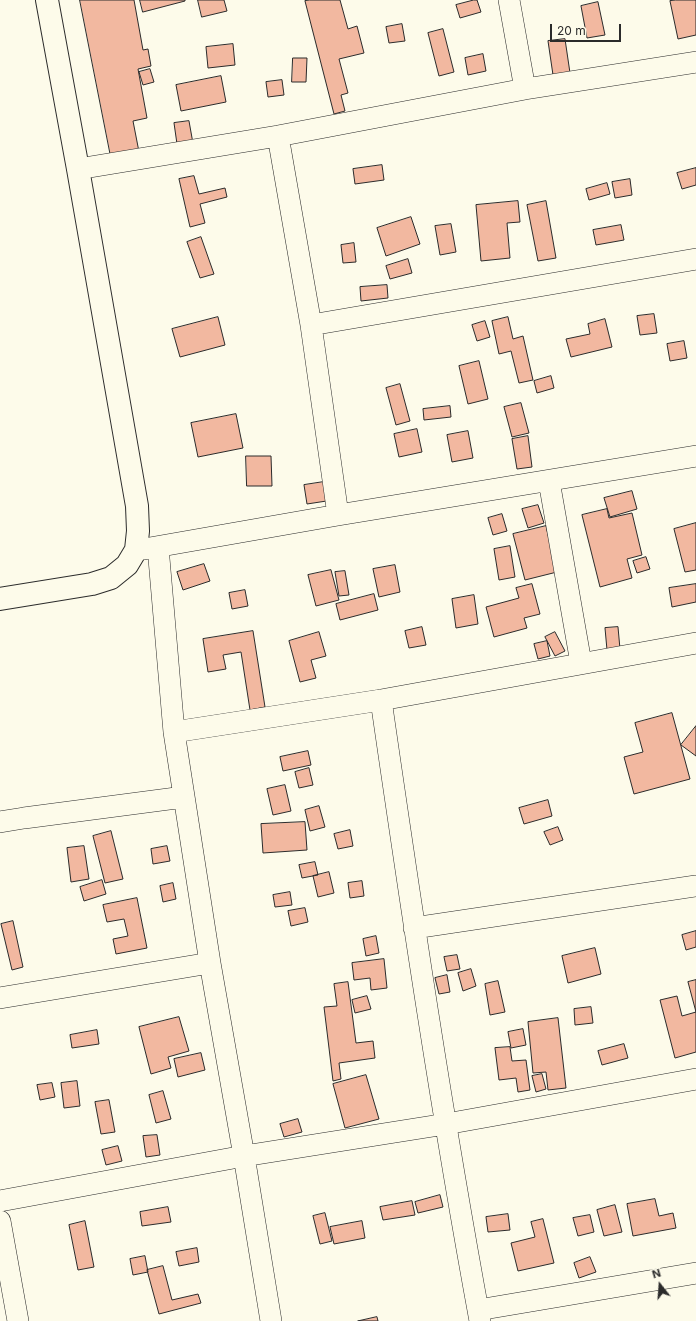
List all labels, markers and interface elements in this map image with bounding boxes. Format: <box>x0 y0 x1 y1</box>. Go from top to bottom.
scale bar <box>552 16 623 42</box>
text: 20 m <box>557 23 586 38</box>
north arrow <box>640 1265 680 1305</box>
text: N <box>650 1266 663 1281</box>

